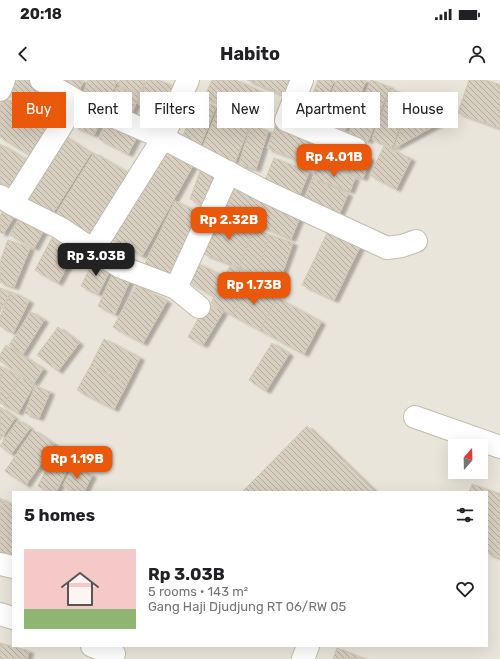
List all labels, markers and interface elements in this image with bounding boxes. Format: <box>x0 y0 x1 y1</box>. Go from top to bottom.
text: 20:18 <box>20 5 62 23</box>
icon: back <box>12 43 34 65</box>
text: Habito <box>220 43 280 65</box>
icon: person <box>466 43 488 65</box>
chip: Buy <box>12 92 66 128</box>
chip: Rent <box>74 92 132 128</box>
chip: Filters <box>140 92 209 128</box>
chip: New <box>217 92 274 128</box>
chip: Apartment <box>282 92 380 128</box>
chip: House <box>388 92 458 128</box>
pin: Rp 4.01B <box>293 144 375 178</box>
text: Rp 4.01B <box>306 149 362 164</box>
pin: Rp 2.32B <box>188 207 270 241</box>
text: Rp 2.32B <box>200 212 258 227</box>
pin: Rp 3.03B <box>55 243 137 277</box>
text: Rp 3.03B <box>67 248 125 263</box>
pin: Rp 1.73B <box>213 272 295 306</box>
text: Rp 1.73B <box>227 277 281 292</box>
north arrow <box>448 439 488 479</box>
map controls <box>448 439 488 479</box>
pin: Rp 1.19B <box>36 446 118 480</box>
text: Rp 1.19B <box>50 451 104 466</box>
icon: filters <box>454 504 476 526</box>
text: 5 homes <box>24 505 95 525</box>
text: Rp 3.03B <box>148 564 225 584</box>
icon: home <box>56 565 104 613</box>
icon: heart <box>454 578 476 600</box>
text: 5 rooms · 143 m² <box>148 584 248 599</box>
text: Gang Haji Djudjung RT 06/RW 05 <box>148 599 346 614</box>

